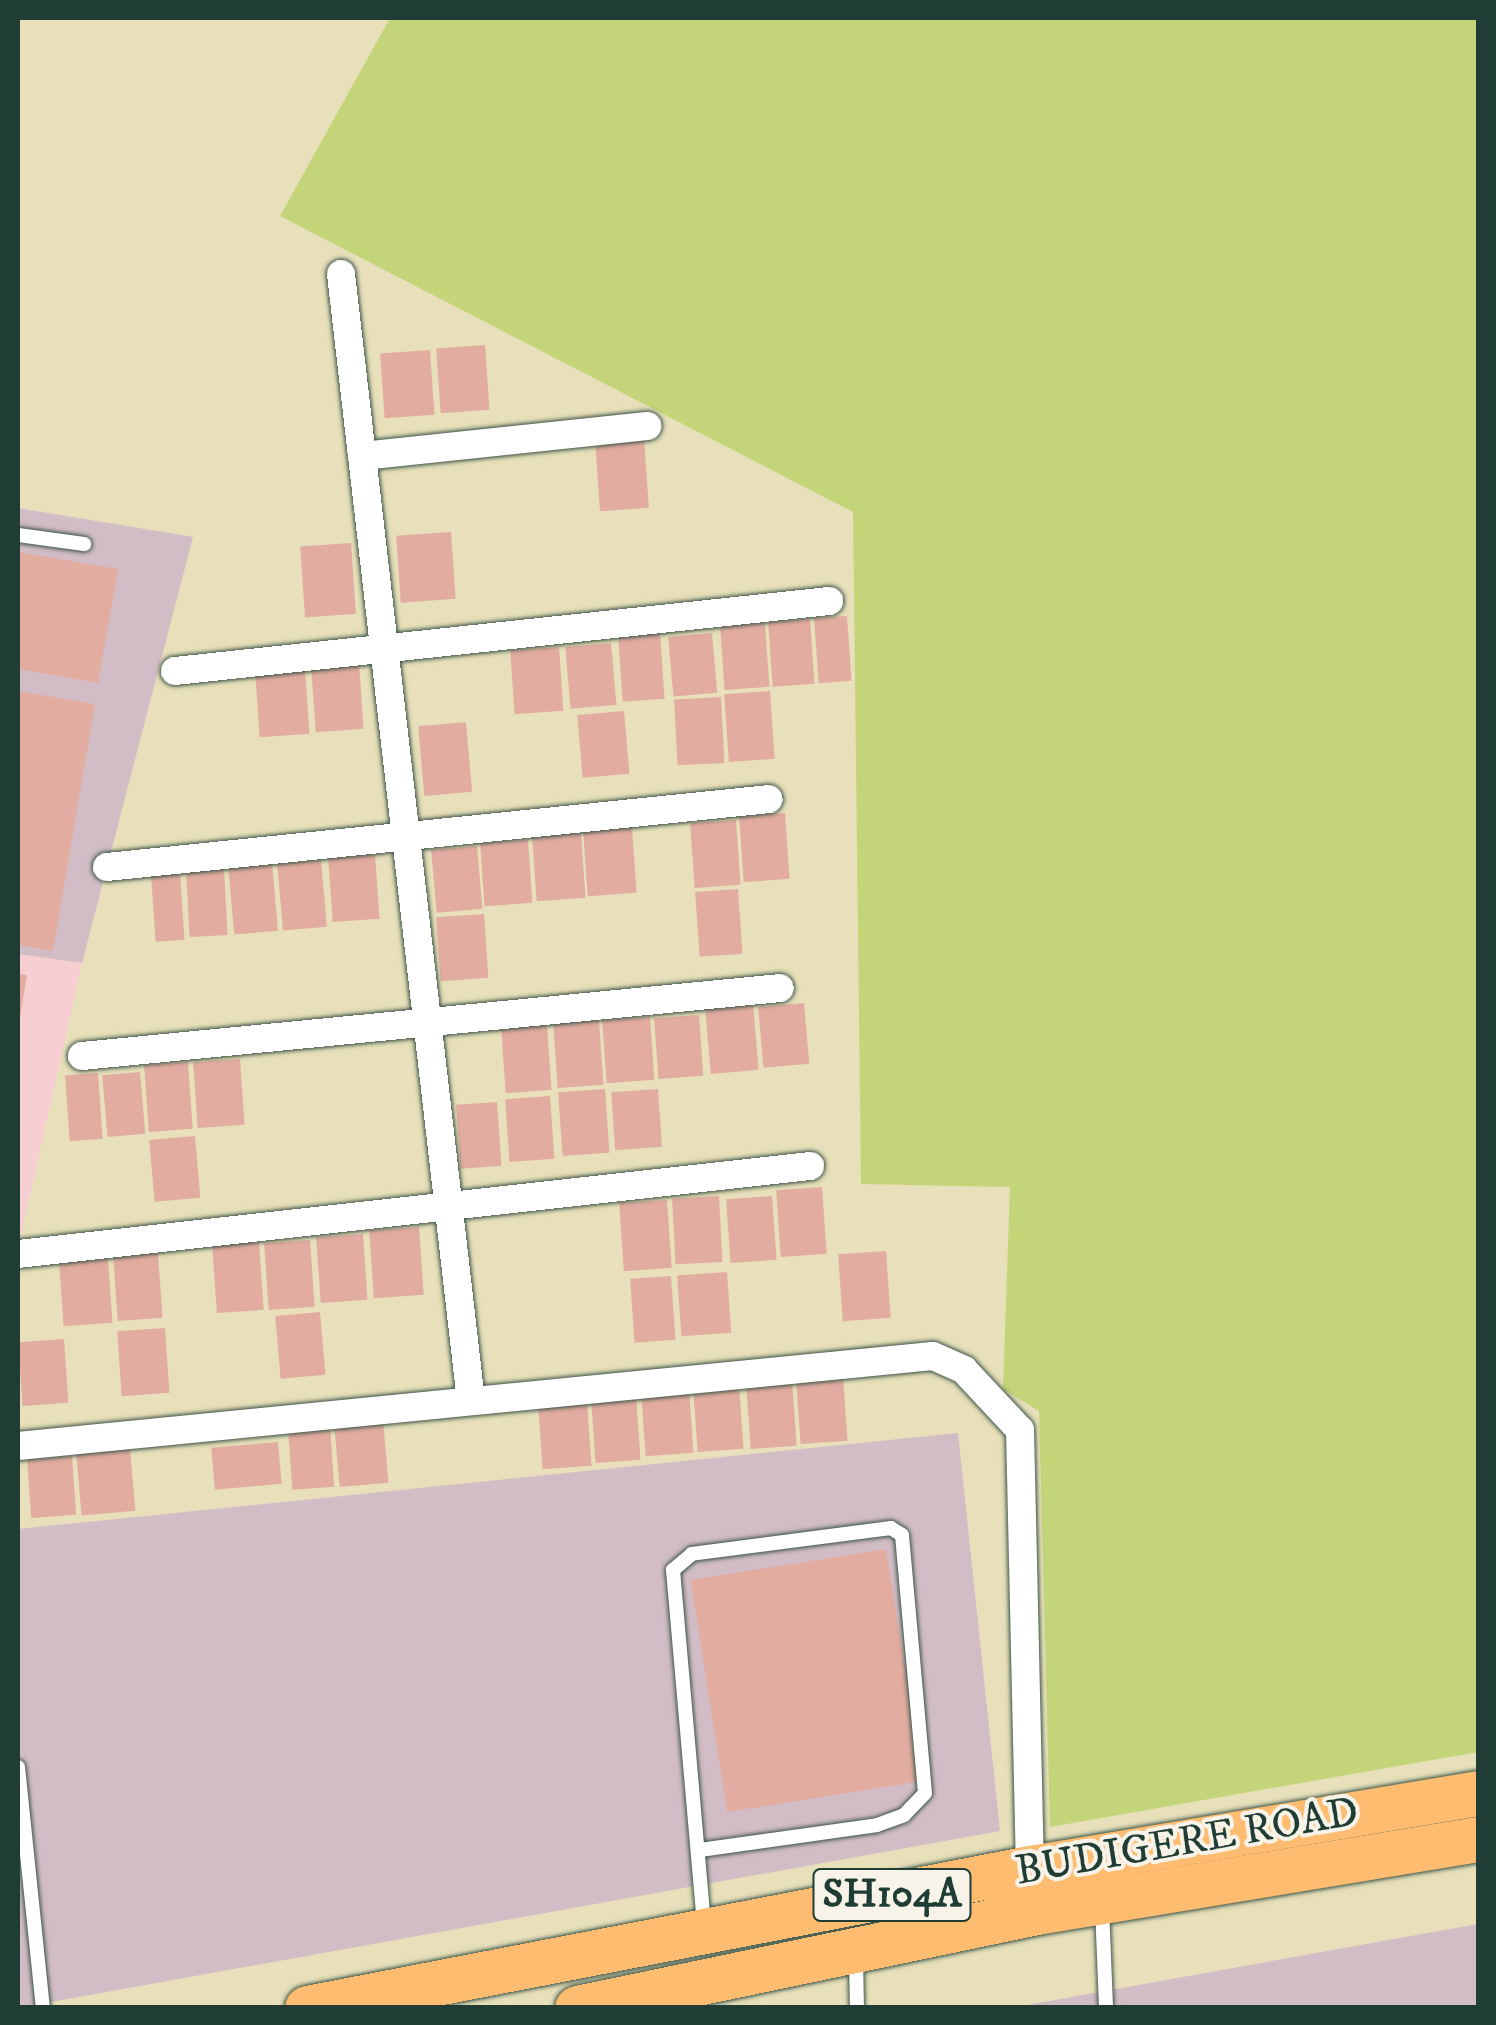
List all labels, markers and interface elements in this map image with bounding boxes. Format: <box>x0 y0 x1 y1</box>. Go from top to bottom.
street label: BUDIGERE ROAD <box>1012 1787 1362 1897</box>
road number: SH104A <box>812 1860 972 1930</box>

